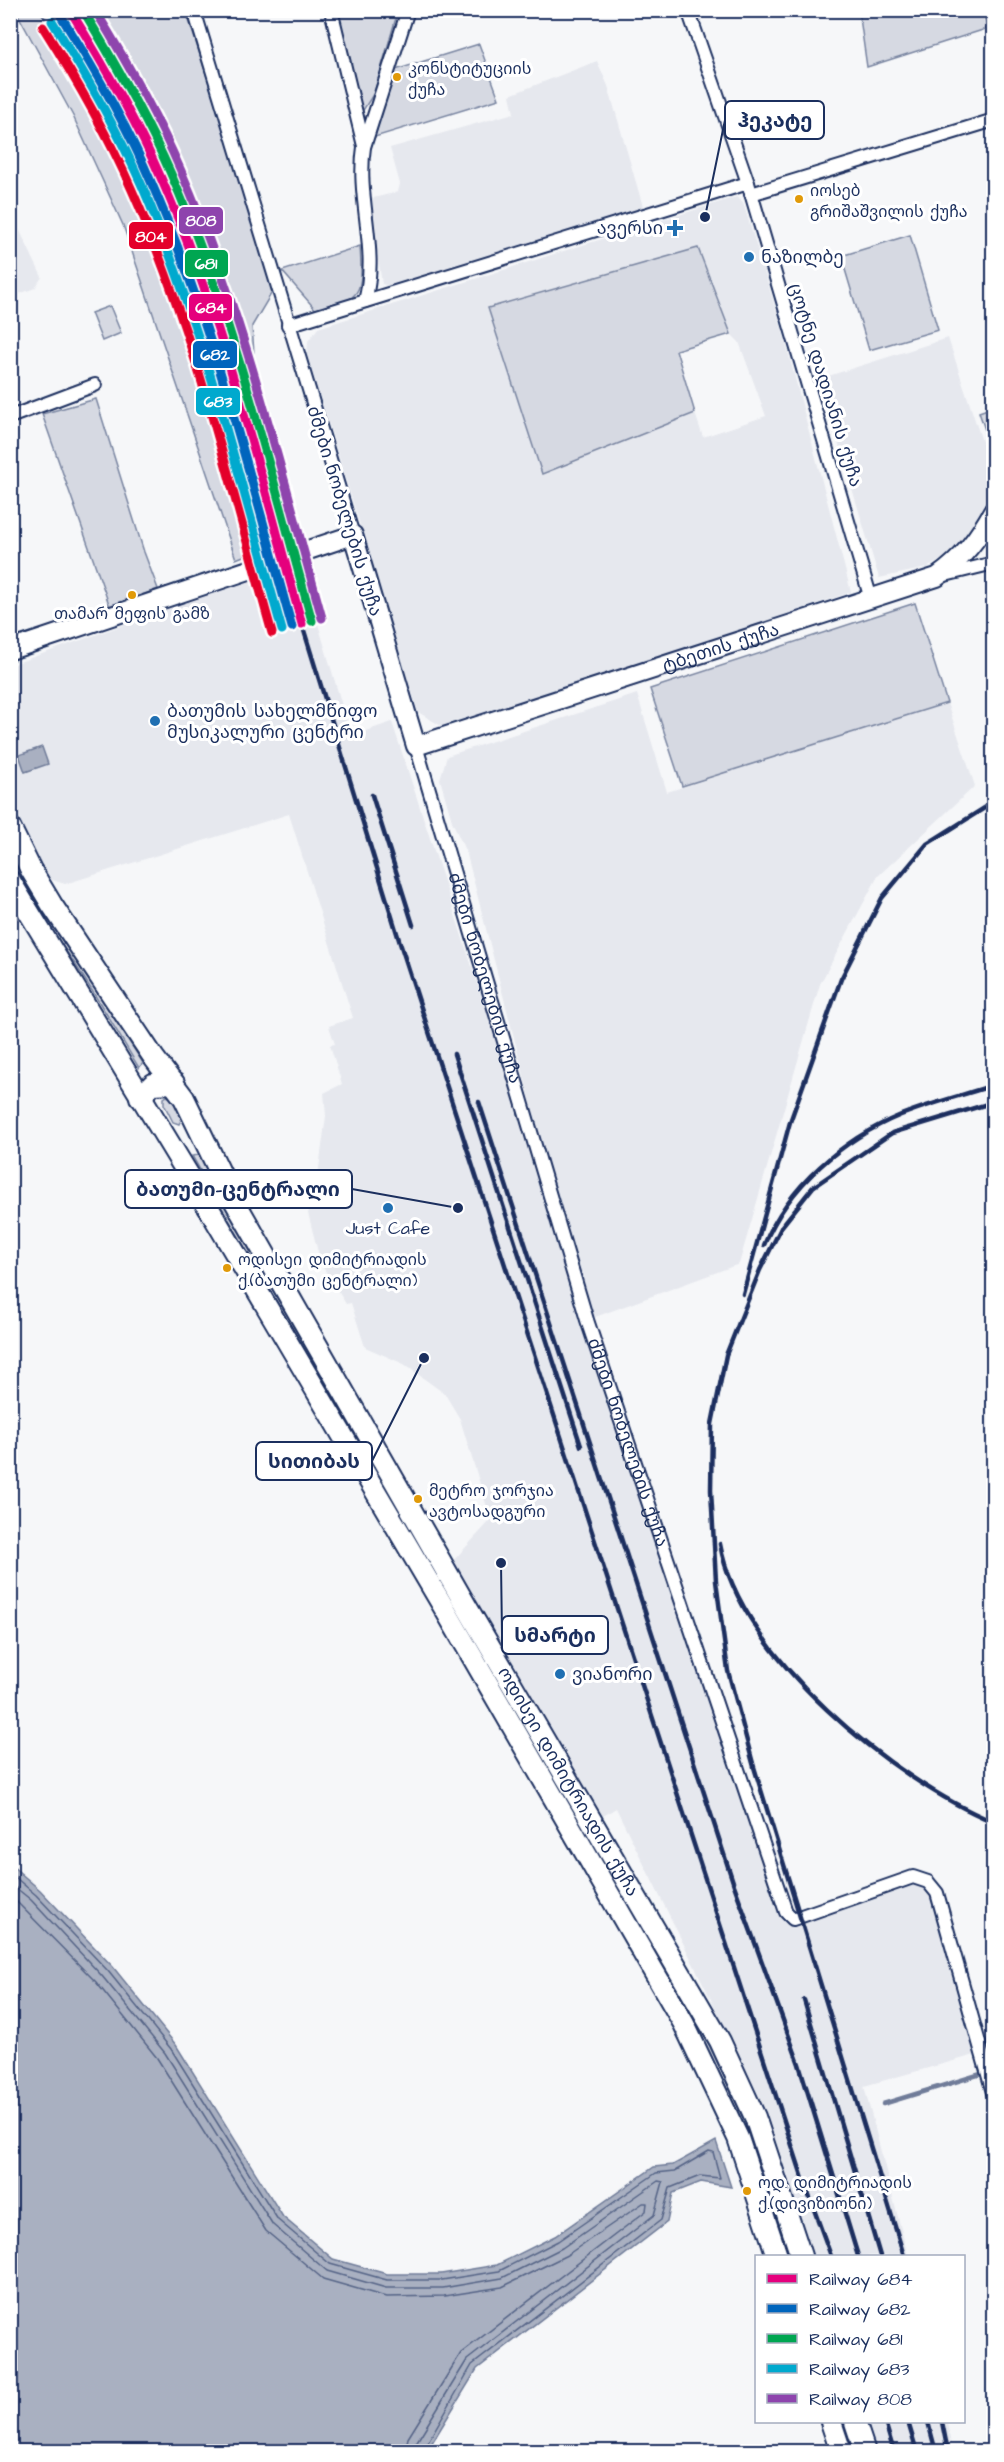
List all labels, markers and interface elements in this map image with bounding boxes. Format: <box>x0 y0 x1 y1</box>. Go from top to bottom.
place label: კონსტიტუციის ქუჩა <box>408 58 531 101</box>
marker: კონსტიტუციის ქუჩა <box>391 71 403 83</box>
callout: ჰეკატე <box>725 101 824 139</box>
text: ჰეკატე <box>738 107 812 135</box>
place label: იოსებ გრიშაშვილის ქუჩა <box>810 180 967 223</box>
marker: იოსებ გრიშაშვილის ქუჩა <box>793 193 805 205</box>
line badge: 808 <box>178 206 224 235</box>
text: 808 <box>186 210 217 232</box>
place label: ავერსი <box>597 216 663 241</box>
line badge: 804 <box>128 221 174 250</box>
marker: ავერსი <box>668 221 682 235</box>
text: 804 <box>135 226 167 248</box>
place label: ნაზილბე <box>761 245 844 270</box>
line badge: 681 <box>184 249 229 278</box>
marker: ნაზილბე <box>742 250 756 264</box>
text: 681 <box>195 253 218 275</box>
street label: ცოტნე დადიანის ქუჩა <box>783 280 868 490</box>
line badge: 684 <box>188 293 233 322</box>
text: 684 <box>195 297 227 319</box>
line badge: 682 <box>192 340 238 369</box>
text: 682 <box>200 344 231 366</box>
line badge: 683 <box>195 387 241 416</box>
text: 683 <box>204 391 233 413</box>
street label: ძმები ნობელების ქუჩა <box>301 403 388 619</box>
marker: თამარ მეფის გამზ <box>126 589 138 601</box>
place label: თამარ მეფის გამზ <box>54 603 210 625</box>
street label: ტბეთის ქუჩა <box>659 617 782 678</box>
place label: ბათუმის სახელმწიფო მუსიკალური ცენტრი <box>167 699 377 745</box>
marker: ბათუმის სახელმწიფო მუსიკალური ცენტრი <box>148 714 162 728</box>
street label: ძმები ნობელების ქუჩა <box>441 870 528 1086</box>
callout: ბათუმი-ცენტრალი <box>125 1170 352 1208</box>
text: ბათუმი-ცენტრალი <box>136 1176 340 1204</box>
marker: Just Cafe <box>381 1201 395 1215</box>
place label: Just Cafe <box>346 1216 431 1241</box>
place label: ოდისეი დიმიტრიადის ქ.(ბათუმი ცენტრალი) <box>238 1249 427 1292</box>
marker: ოდისეი დიმიტრიადის ქ.(ბათუმი ცენტრალი) <box>221 1262 233 1274</box>
street label: ძმები ნობელების ქუჩა <box>581 1335 674 1550</box>
callout: სითიბას <box>256 1442 372 1480</box>
text: სითიბას <box>268 1448 360 1476</box>
place label: მეტრო ჯორჯია ავტოსადგური <box>429 1480 554 1523</box>
marker: მეტრო ჯორჯია ავტოსადგური <box>412 1493 424 1505</box>
callout: სმარტი <box>502 1616 608 1654</box>
text: სმარტი <box>514 1622 596 1650</box>
street label: ოდისეი დიმიტრიადის ქუჩა <box>491 1662 645 1901</box>
place label: ვიანორი <box>572 1662 653 1687</box>
marker: ვიანორი <box>553 1667 567 1681</box>
place label: ოდ. დიმიტრიადის ქ.(დივიზიონი) <box>758 2172 912 2215</box>
marker: ოდ. დიმიტრიადის ქ.(დივიზიონი) <box>741 2185 753 2197</box>
legend <box>755 2255 965 2423</box>
text: Railway 684 <box>809 2267 913 2293</box>
text: Railway 682 <box>809 2297 911 2323</box>
text: Railway 681 <box>809 2327 903 2353</box>
text: Railway 683 <box>809 2357 909 2383</box>
text: Railway 808 <box>809 2387 912 2413</box>

